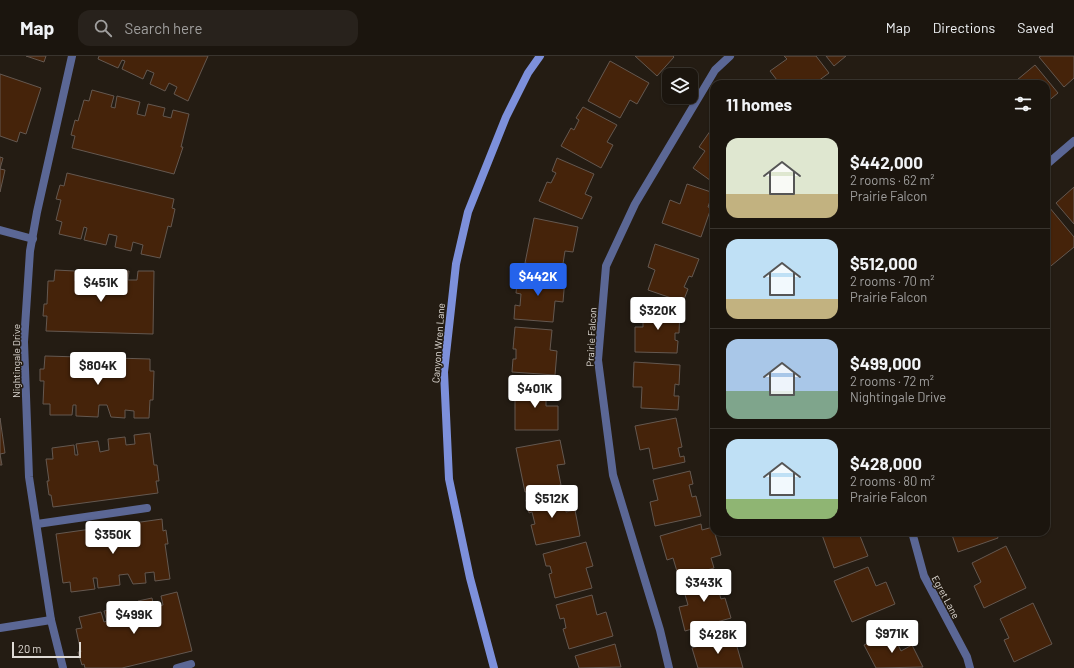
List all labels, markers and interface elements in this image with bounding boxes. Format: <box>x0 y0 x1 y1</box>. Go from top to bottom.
search box <box>78 10 358 46</box>
text: Map <box>20 16 54 39</box>
icon: search <box>92 17 114 39</box>
text: Search here <box>124 19 202 37</box>
text: Map <box>886 19 911 36</box>
text: Directions <box>933 19 995 36</box>
text: Saved <box>1017 19 1054 36</box>
map controls <box>662 68 698 104</box>
button: layers <box>662 68 698 104</box>
icon: filters <box>1012 93 1034 115</box>
text: 11 homes <box>726 94 792 114</box>
text: $442,000 <box>850 152 923 172</box>
icon: home <box>758 154 806 202</box>
text: 2 rooms · 62 m² <box>850 172 935 188</box>
text: Prairie Falcon <box>850 188 927 204</box>
text: $512,000 <box>850 253 917 273</box>
icon: home <box>758 255 806 303</box>
pin: $442K <box>510 263 566 297</box>
text: $442K <box>519 268 557 284</box>
pin: $451K <box>73 269 129 303</box>
text: 2 rooms · 70 m² <box>850 273 934 289</box>
text: $451K <box>84 274 118 290</box>
text: Prairie Falcon <box>850 289 927 305</box>
pin: $320K <box>630 297 686 331</box>
text: $320K <box>639 302 677 318</box>
street label: Canyon Wren Lane <box>429 303 447 383</box>
street label: Prairie Falcon <box>583 307 599 367</box>
street label: Nightingale Drive <box>10 324 22 398</box>
pin: $804K <box>70 352 126 386</box>
text: $499,000 <box>850 353 921 373</box>
icon: home <box>758 355 806 403</box>
text: $804K <box>79 357 117 373</box>
text: 2 rooms · 72 m² <box>850 373 934 389</box>
pin: $401K <box>507 375 563 409</box>
text: $401K <box>517 380 553 396</box>
text: Nightingale Drive <box>850 389 946 405</box>
text: $428,000 <box>850 453 922 473</box>
icon: home <box>758 455 806 503</box>
text: 2 rooms · 80 m² <box>850 473 935 489</box>
pin: $512K <box>524 485 580 519</box>
text: Prairie Falcon <box>850 489 927 505</box>
text: $512K <box>535 490 569 506</box>
pin: $350K <box>85 521 141 555</box>
text: $350K <box>94 526 132 542</box>
pin: $343K <box>676 569 732 603</box>
street label: Egret Lane <box>930 573 962 621</box>
text: $343K <box>685 574 723 590</box>
pin: $499K <box>106 601 162 635</box>
text: $499K <box>115 606 153 622</box>
pin: $971K <box>864 620 920 654</box>
pin: $428K <box>690 621 746 655</box>
text: $971K <box>875 625 909 641</box>
text: $428K <box>699 626 737 642</box>
scale bar <box>12 640 81 659</box>
text: 20 m <box>18 642 41 655</box>

